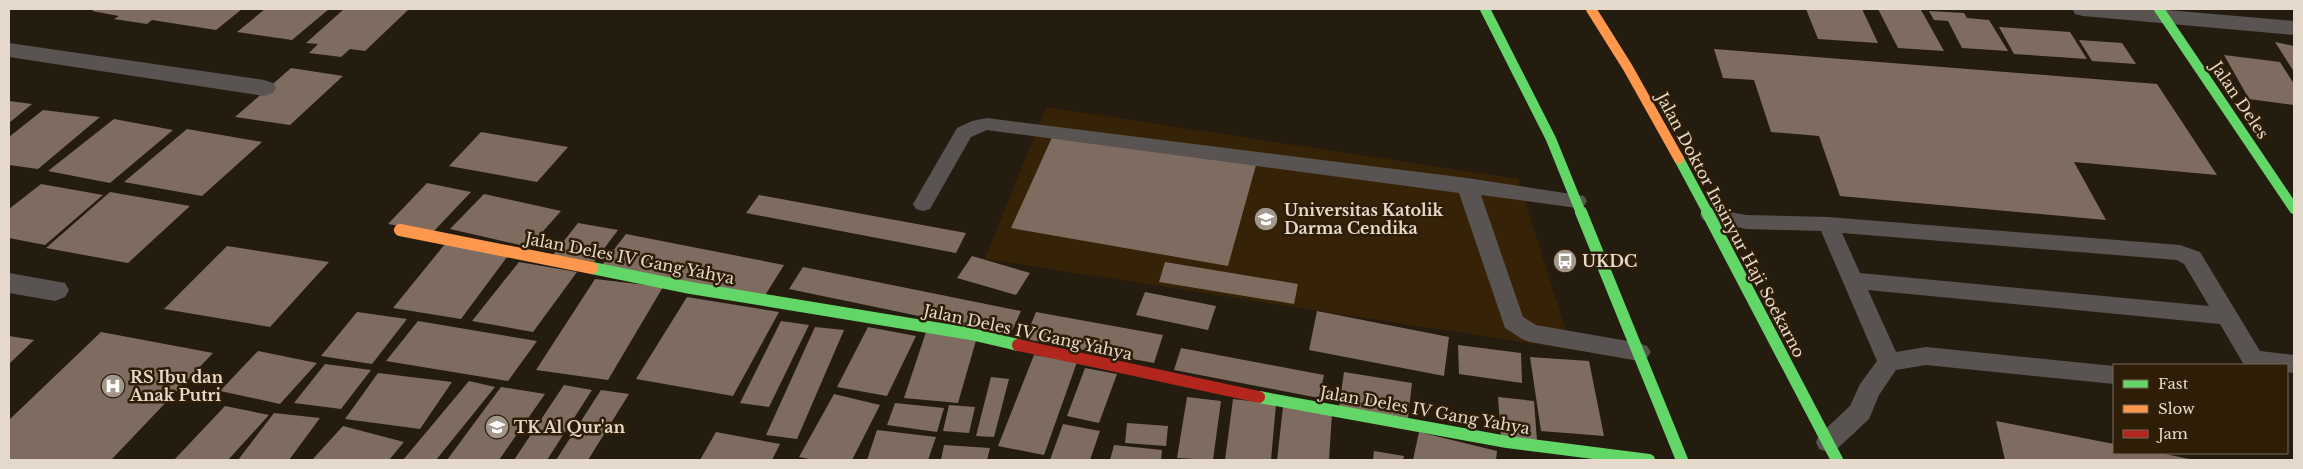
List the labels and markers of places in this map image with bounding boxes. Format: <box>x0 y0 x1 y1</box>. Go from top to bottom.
place label: Universitas Katolik Darma Cendika <box>1284 200 1444 238</box>
school or university icon: Universitas Katolik Darma Cendika <box>1253 206 1279 232</box>
bus stop icon: UKDC <box>1552 248 1578 274</box>
place label: UKDC <box>1582 251 1637 271</box>
place label: RS Ibu dan Anak Putri <box>129 367 223 405</box>
hospital icon: RS Ibu dan Anak Putri <box>100 373 126 399</box>
school or university icon: TK Al Qur'an <box>484 414 510 440</box>
place label: TK Al Qur'an <box>514 417 625 437</box>

